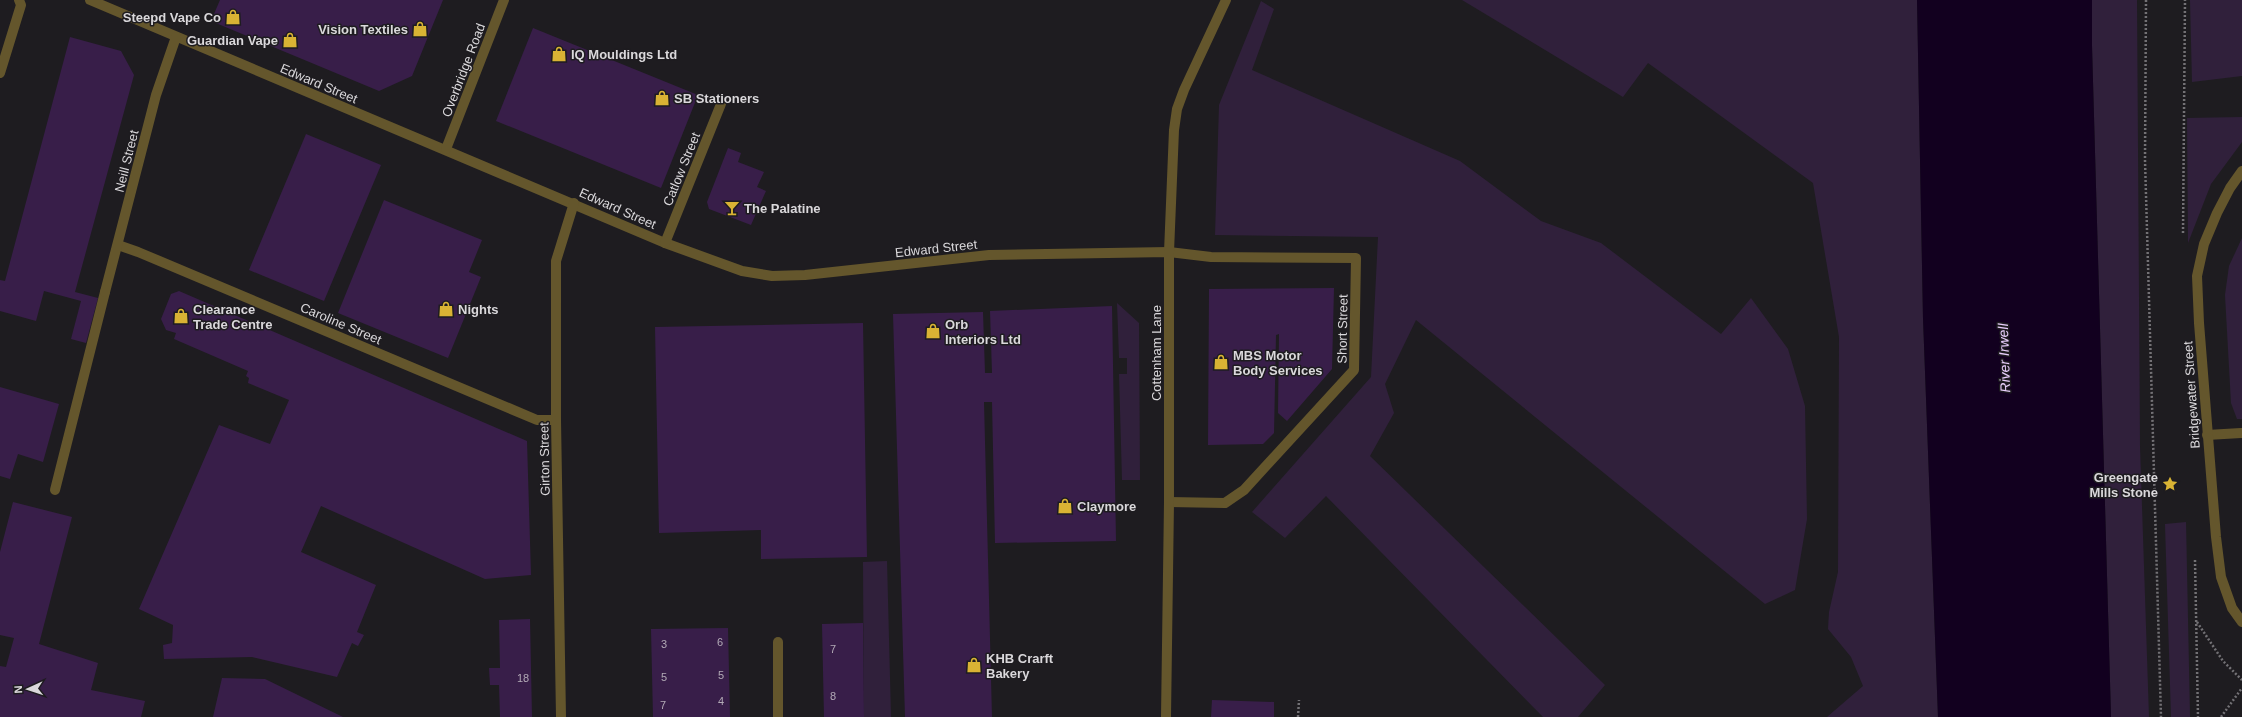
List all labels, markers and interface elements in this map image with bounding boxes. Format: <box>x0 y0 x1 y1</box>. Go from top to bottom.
shop icon: Steepd Vape Co <box>224 8 242 26</box>
place label: Steepd Vape Co <box>123 10 221 25</box>
shop icon: Vision Textiles <box>411 20 429 38</box>
street label: Overbridge Road <box>439 21 488 119</box>
place label: Vision Textiles <box>318 22 408 37</box>
shop icon: Guardian Vape <box>281 31 299 49</box>
place label: Guardian Vape <box>187 33 278 48</box>
shop icon: IQ Mouldings Ltd <box>550 45 568 63</box>
place label: IQ Mouldings Ltd <box>571 47 677 62</box>
street label: Edward Street <box>278 60 360 107</box>
shop icon: SB Stationers <box>653 89 671 107</box>
place label: SB Stationers <box>674 91 759 106</box>
street label: Neill Street <box>112 128 142 194</box>
street label: Catlow Street <box>660 130 703 208</box>
street label: Edward Street <box>577 185 659 232</box>
bar icon: The Palatine <box>723 199 741 217</box>
place label: The Palatine <box>744 201 821 216</box>
street label: Edward Street <box>894 237 978 260</box>
street label: Short Street <box>1334 294 1351 364</box>
street label: Caroline Street <box>298 300 384 347</box>
shop icon: Nights <box>437 300 455 318</box>
place label: Clearance Trade Centre <box>193 302 272 332</box>
place label: Nights <box>458 302 498 317</box>
street label: Cottenham Lane <box>1149 305 1164 401</box>
shop icon: Clearance Trade Centre <box>172 307 190 325</box>
place label: Orb Interiors Ltd <box>945 317 1021 347</box>
shop icon: Orb Interiors Ltd <box>924 322 942 340</box>
water label: River Irwell <box>1995 322 2013 393</box>
street label: Bridgewater Street <box>2180 340 2203 449</box>
place label: MBS Motor Body Services <box>1233 348 1323 378</box>
shop icon: MBS Motor Body Services <box>1212 353 1230 371</box>
street label: Girton Street <box>536 422 553 496</box>
place label: Greengate Mills Stone <box>2089 470 2158 500</box>
place icon: Greengate Mills Stone <box>2161 475 2179 493</box>
shop icon: Claymore <box>1056 497 1074 515</box>
place label: Claymore <box>1077 499 1136 514</box>
house number: 6 <box>717 636 723 648</box>
house number: 3 <box>661 638 667 650</box>
house number: 7 <box>830 643 836 655</box>
place label: KHB Crarft Bakery <box>986 651 1054 681</box>
shop icon: KHB Crarft Bakery <box>965 656 983 674</box>
north arrow <box>8 669 48 709</box>
house number: 5 <box>718 669 724 681</box>
house number: 5 <box>661 671 667 683</box>
house number: 18 <box>517 672 529 684</box>
text: N <box>12 685 24 694</box>
house number: 8 <box>830 690 836 702</box>
house number: 4 <box>718 695 724 707</box>
house number: 7 <box>660 699 666 711</box>

